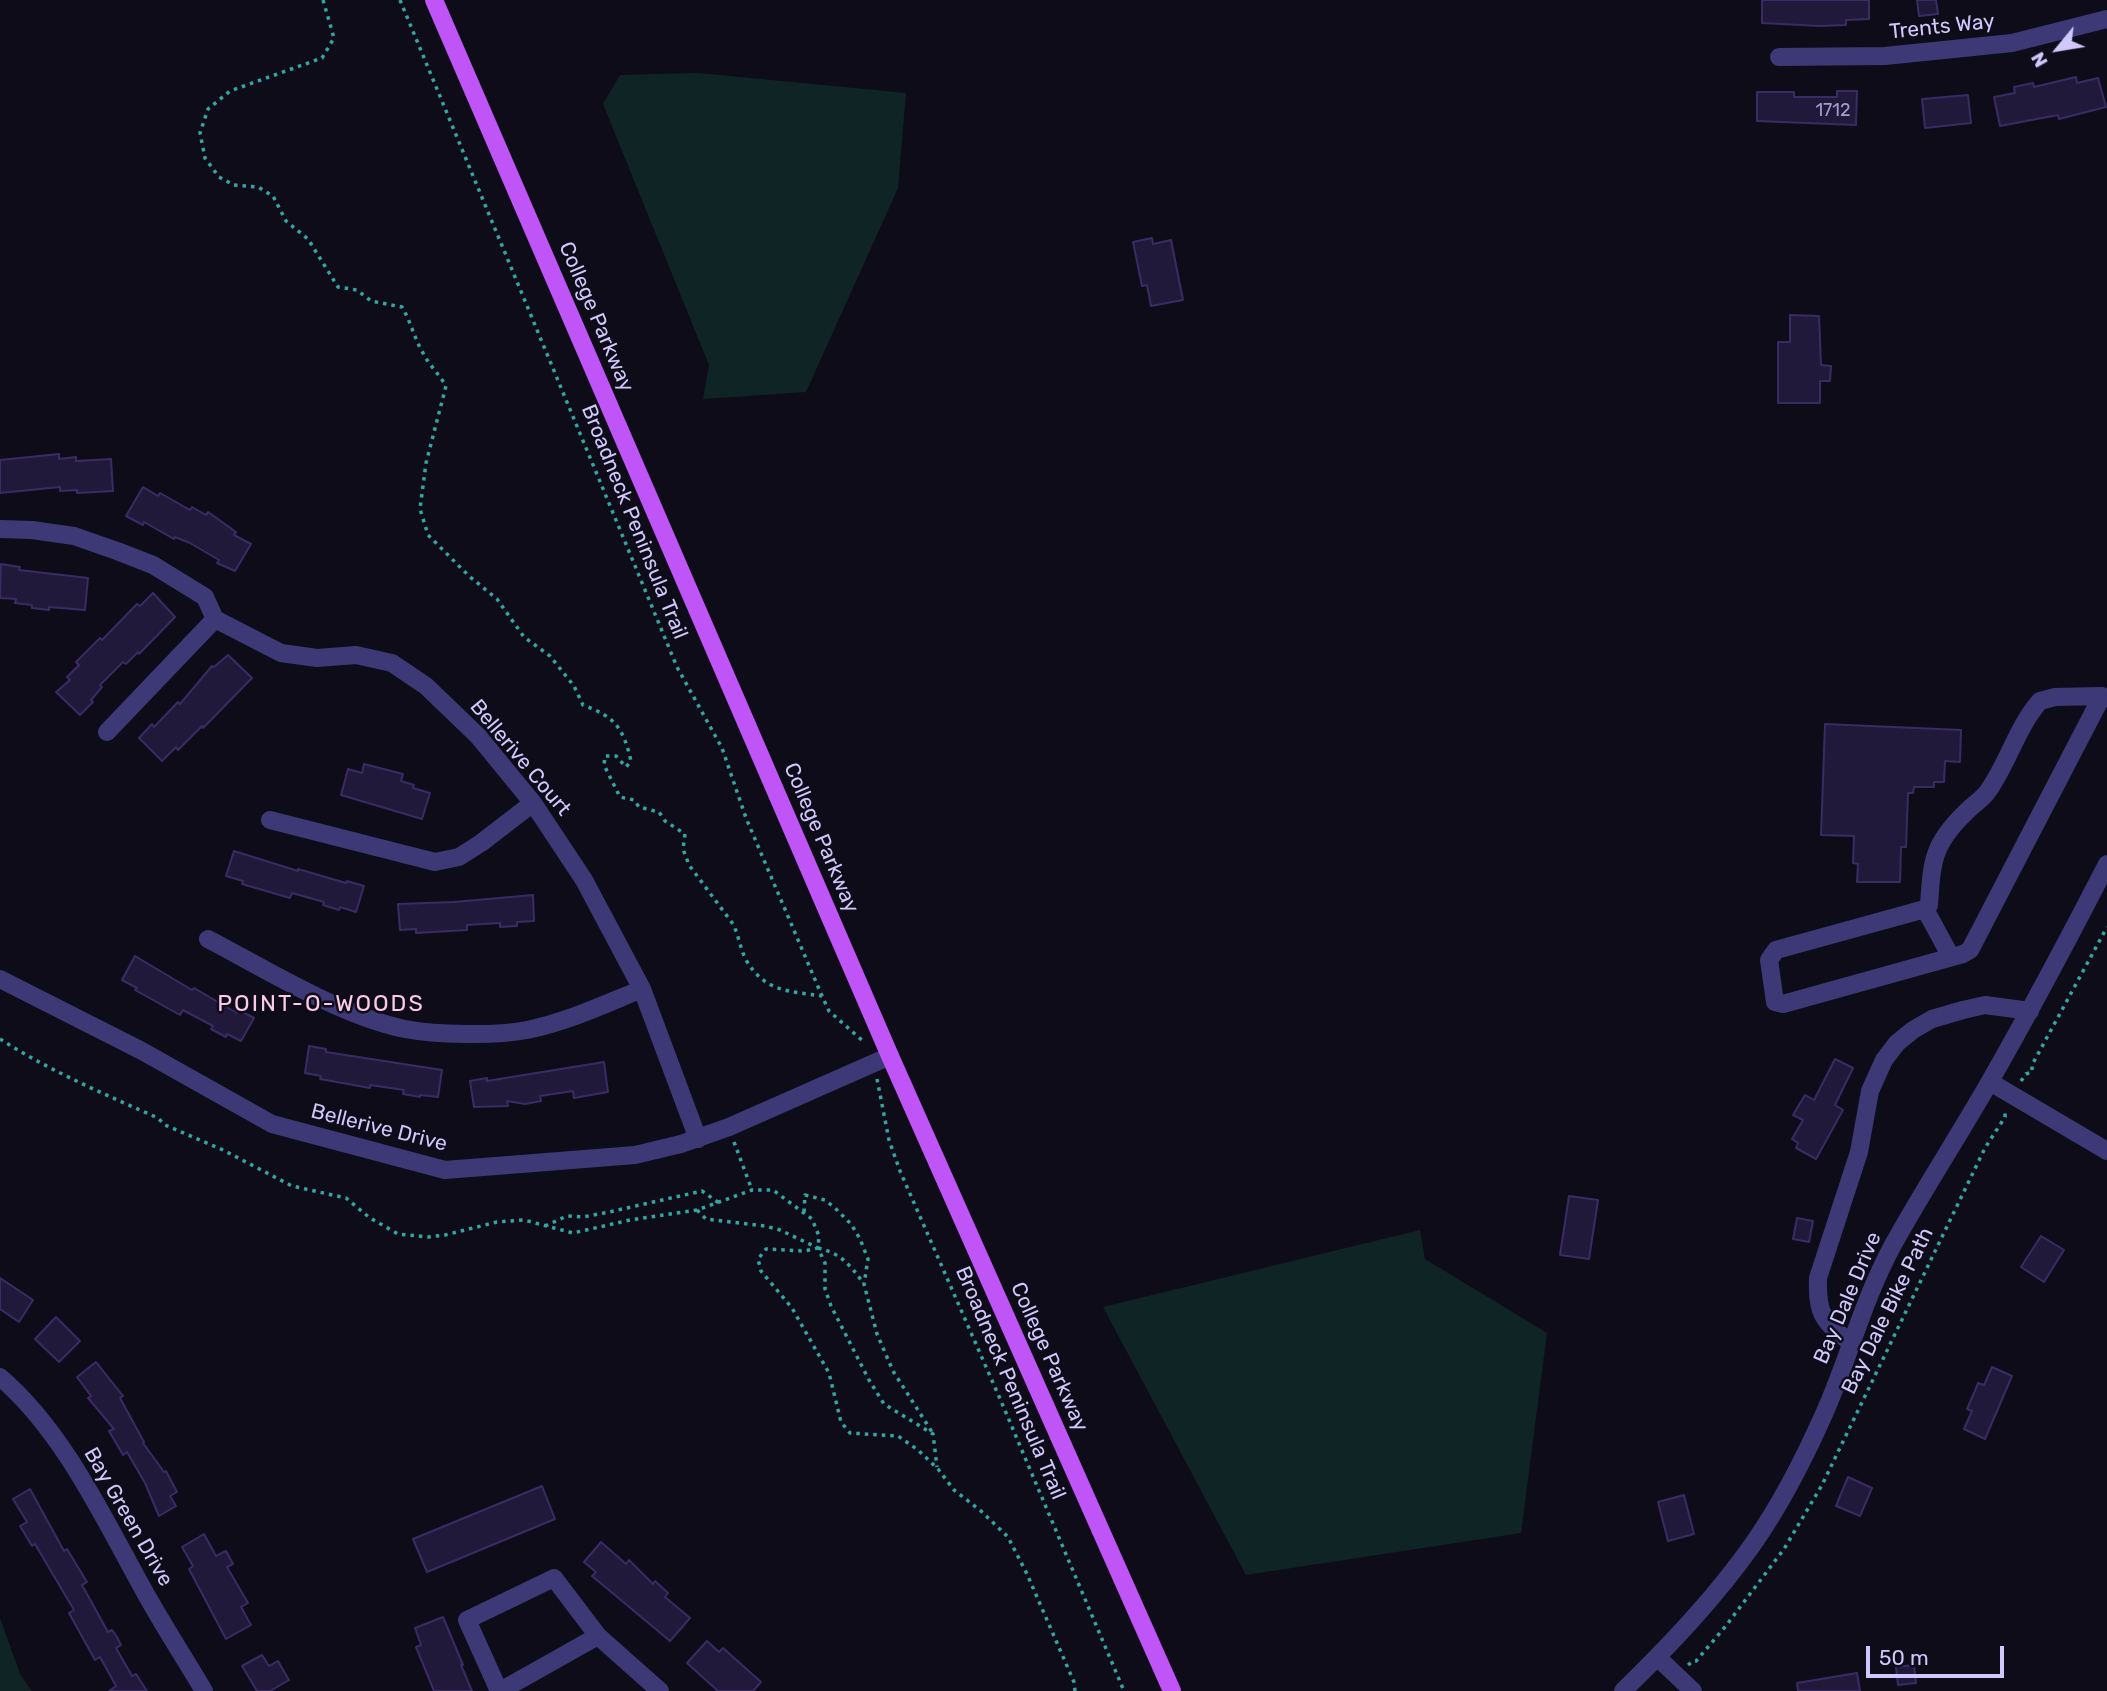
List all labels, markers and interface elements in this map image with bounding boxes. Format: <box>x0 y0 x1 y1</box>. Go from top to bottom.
street label: Trents Way <box>1888 9 1996 45</box>
north arrow <box>2023 14 2093 84</box>
text: N <box>2026 48 2053 71</box>
house number: 1712 <box>1815 100 1851 122</box>
street label: College Parkway <box>553 238 639 396</box>
street label: Broadneck Peninsula Trail <box>575 401 693 643</box>
street label: Bellerive Court <box>464 695 576 821</box>
street label: College Parkway <box>778 759 864 917</box>
district label: POINT-O-WOODS <box>219 990 423 1018</box>
street label: Bellerive Drive <box>308 1099 450 1157</box>
street label: Bay Dale Bike Path <box>1837 1224 1939 1398</box>
street label: Bay Dale Drive <box>1809 1228 1887 1368</box>
street label: Broadneck Peninsula Trail <box>949 1263 1071 1503</box>
street label: College Parkway <box>1005 1279 1093 1435</box>
street label: Bay Green Drive <box>78 1443 178 1591</box>
scale bar <box>1869 1632 2007 1676</box>
text: 50 m <box>1879 1645 1929 1670</box>

